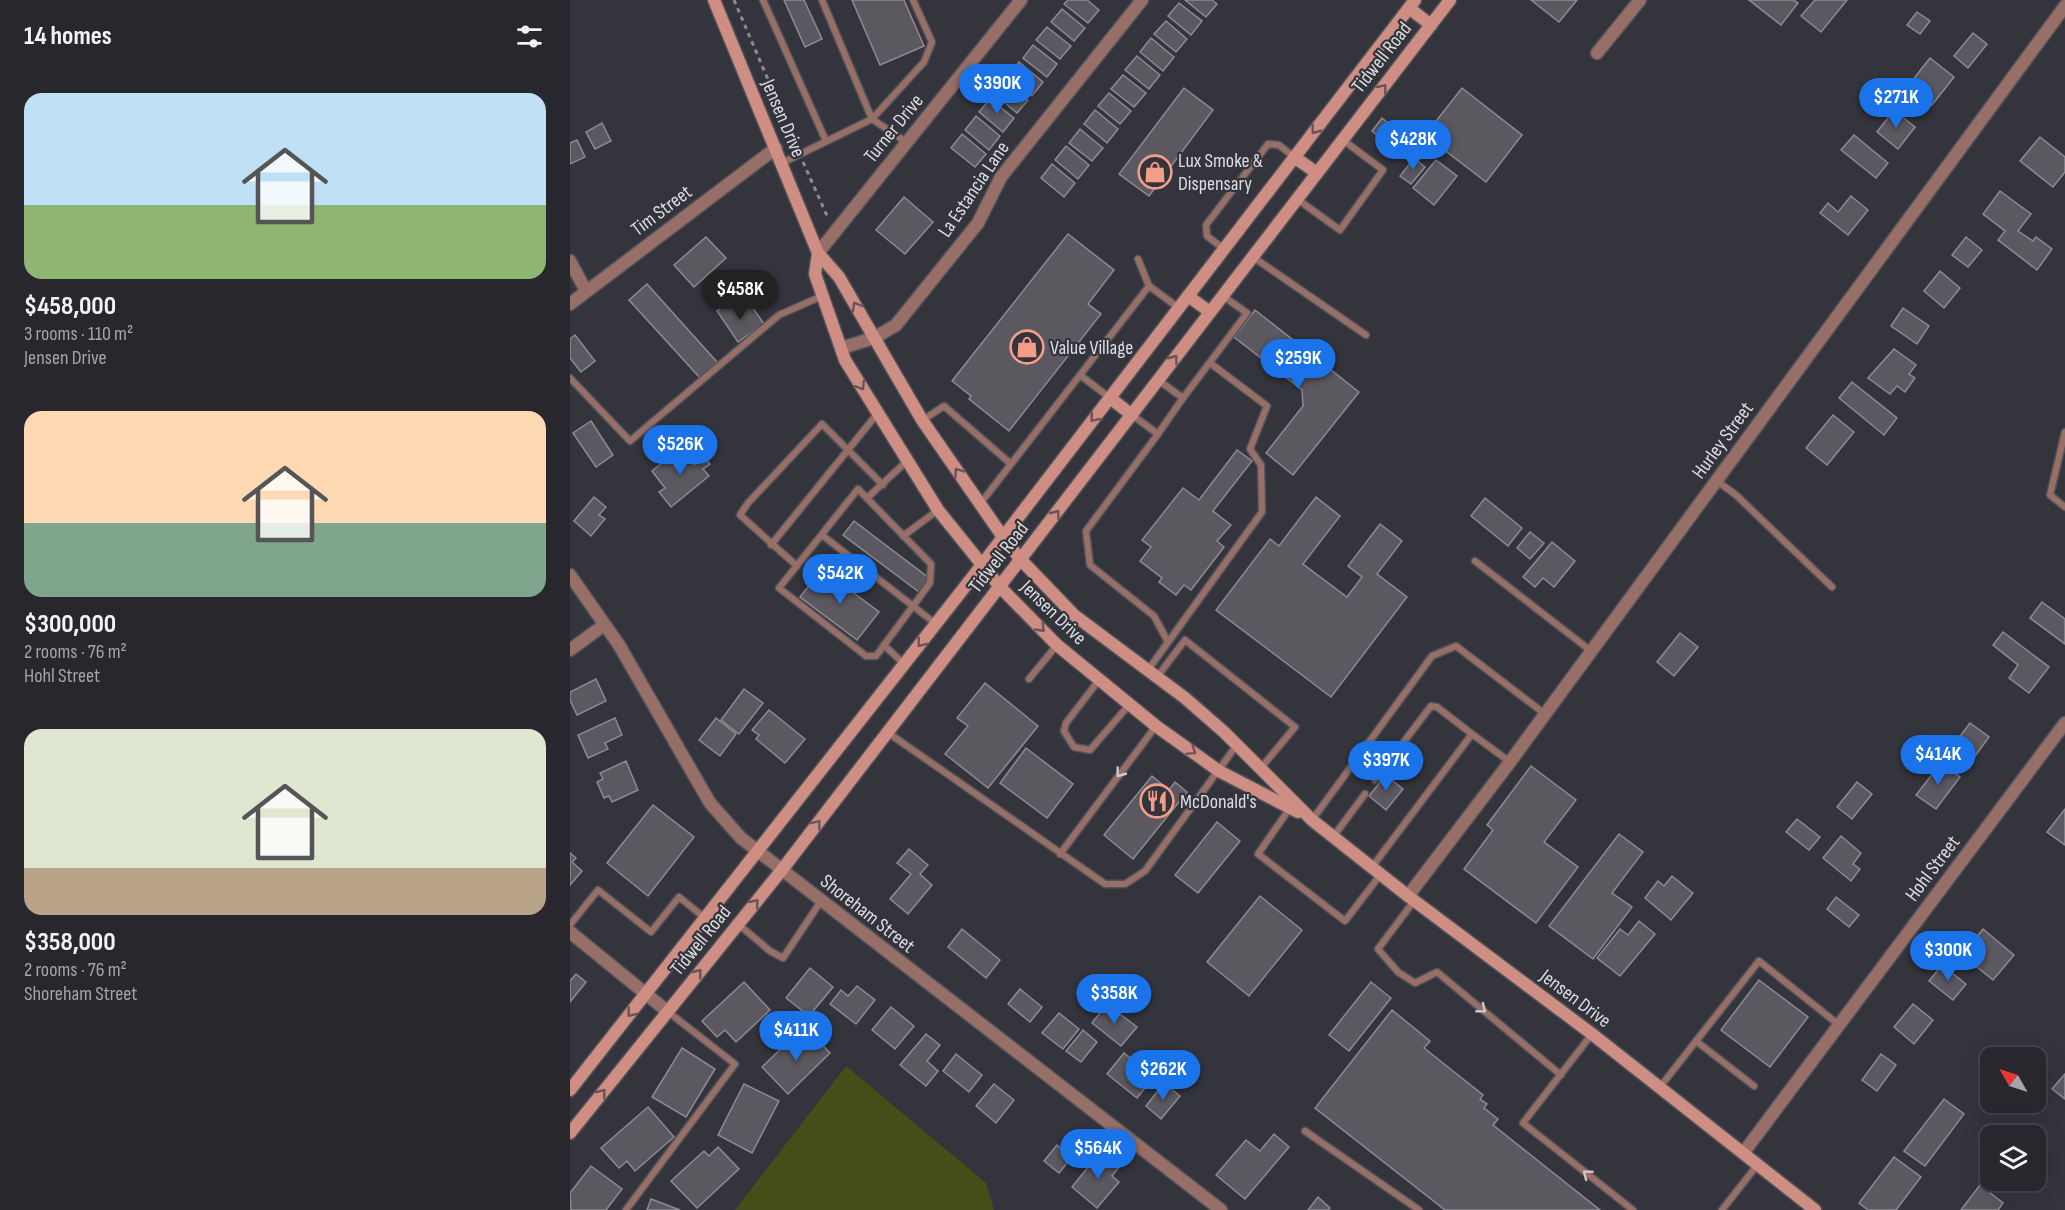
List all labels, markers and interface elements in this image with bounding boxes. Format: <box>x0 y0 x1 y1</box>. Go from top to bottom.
street label: Tidwell Road <box>1347 17 1417 98</box>
icon: filters <box>513 20 546 53</box>
text: 14 homes <box>24 21 112 52</box>
pin: $390K <box>955 64 1039 115</box>
text: $390K <box>973 71 1021 95</box>
street label: Jensen Drive <box>756 75 810 161</box>
pin: $271K <box>1854 78 1938 129</box>
one-way arrow <box>1375 83 1386 94</box>
text: $271K <box>1873 85 1919 109</box>
street label: Turner Drive <box>859 90 929 168</box>
pin: $428K <box>1371 120 1455 171</box>
one-way arrow <box>1312 123 1323 134</box>
text: $428K <box>1389 127 1437 151</box>
icon: home <box>231 132 339 240</box>
street label: La Estancia Lane <box>933 137 1015 242</box>
place label: Lux Smoke & Dispensary <box>1178 149 1263 196</box>
shop icon: Lux Smoke & Dispensary <box>1137 154 1173 190</box>
street label: Tim Street <box>626 180 697 241</box>
pin: $458K <box>698 270 782 321</box>
text: $458K <box>716 277 764 301</box>
text: $458,000 <box>24 291 116 322</box>
one-way arrow <box>852 302 863 312</box>
text: 3 rooms · 110 m² <box>24 322 133 346</box>
shop icon: Value Village <box>1009 329 1045 365</box>
place label: Value Village <box>1050 336 1133 360</box>
pin: $259K <box>1256 339 1340 390</box>
text: Jensen Drive <box>24 346 107 370</box>
text: $259K <box>1274 346 1322 370</box>
one-way arrow <box>1167 354 1178 365</box>
one-way arrow <box>853 379 864 390</box>
street label: Hurley Street <box>1687 398 1759 484</box>
one-way arrow <box>1091 411 1102 422</box>
pin: $526K <box>638 425 722 476</box>
text: $526K <box>656 432 704 456</box>
icon: home <box>231 450 339 558</box>
one-way arrow <box>954 467 965 478</box>
one-way arrow <box>1049 510 1060 521</box>
street label: Tidwell Road <box>964 517 1034 598</box>
pin: $542K <box>798 554 882 605</box>
text: $542K <box>816 561 864 585</box>
street label: Jensen Drive <box>1015 575 1091 650</box>
text: $300,000 <box>24 609 116 640</box>
one-way arrow <box>1034 622 1045 632</box>
one-way arrow <box>918 636 929 647</box>
text: 2 rooms · 76 m² <box>24 640 127 664</box>
text: Hohl Street <box>24 664 100 688</box>
pin: $414K <box>1896 735 1980 786</box>
pin: $397K <box>1344 741 1428 792</box>
text: $414K <box>1915 742 1961 766</box>
one-way arrow <box>1185 744 1196 755</box>
text: $397K <box>1362 748 1410 772</box>
one-way arrow <box>1117 767 1128 778</box>
icon: home <box>231 768 339 876</box>
restaurant icon: McDonald's <box>1139 783 1175 819</box>
place label: McDonald's <box>1180 790 1257 814</box>
one-way arrow <box>809 820 820 831</box>
street label: Hohl Street <box>1900 831 1965 906</box>
street label: Shoreham Street <box>815 869 919 958</box>
one-way arrow <box>748 899 759 910</box>
street label: Tidwell Road <box>665 901 736 981</box>
text: $358,000 <box>24 927 116 958</box>
pin: $300K <box>1906 931 1990 982</box>
text: $300K <box>1924 938 1972 962</box>
text: 2 rooms · 76 m² <box>24 958 127 982</box>
street label: Jensen Drive <box>1534 964 1616 1033</box>
one-way arrow <box>691 969 702 980</box>
pin: $358K <box>1072 974 1156 1025</box>
text: $358K <box>1090 981 1138 1005</box>
text: Shoreham Street <box>24 982 137 1006</box>
one-way arrow <box>1475 1002 1486 1013</box>
one-way arrow <box>627 1006 638 1017</box>
pin: $411K <box>754 1011 838 1062</box>
text: $411K <box>773 1018 819 1042</box>
north arrow <box>1980 1047 2046 1113</box>
map controls <box>1980 1047 2046 1191</box>
pin: $262K <box>1121 1050 1205 1101</box>
text: $262K <box>1139 1057 1187 1081</box>
one-way arrow <box>594 1089 605 1100</box>
button: layers <box>1980 1125 2046 1191</box>
pin: $564K <box>1056 1129 1140 1180</box>
text: $564K <box>1074 1136 1122 1160</box>
one-way arrow <box>1583 1170 1594 1181</box>

